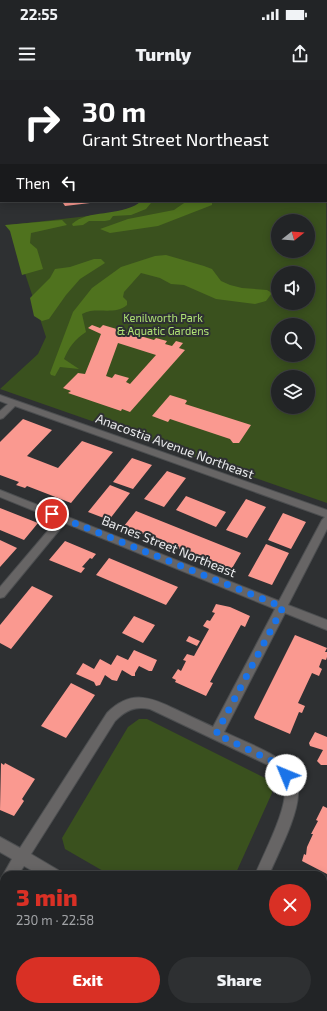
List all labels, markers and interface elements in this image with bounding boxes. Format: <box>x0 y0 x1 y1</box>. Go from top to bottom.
text: 22:55 <box>20 5 58 23</box>
icon: menu <box>16 43 38 65</box>
text: Turnly <box>136 43 191 65</box>
icon: share <box>289 43 311 65</box>
text: 30 m <box>82 94 146 128</box>
icon: right <box>16 96 68 148</box>
text: Grant Street Northeast <box>82 128 269 150</box>
icon: left <box>58 172 80 194</box>
text: Then <box>16 174 50 192</box>
north arrow <box>271 214 315 258</box>
map controls <box>271 214 315 414</box>
button: sound <box>271 266 315 310</box>
park label: Kenilworth Park & Aquatic Gardens <box>117 311 210 337</box>
button: search <box>271 318 315 362</box>
button: layers <box>271 370 315 414</box>
street label: Anacostia Avenue Northeast <box>94 410 256 482</box>
pin <box>35 497 69 531</box>
icon: arrive <box>41 503 63 525</box>
street label: Barnes Street Northeast <box>100 512 239 580</box>
position arrow <box>265 754 307 796</box>
text: 3 min <box>16 882 78 911</box>
button: close <box>269 884 311 926</box>
text: 230 m · 22:58 <box>16 912 94 928</box>
button: Exit <box>16 957 160 1003</box>
button: Share <box>168 957 311 1003</box>

